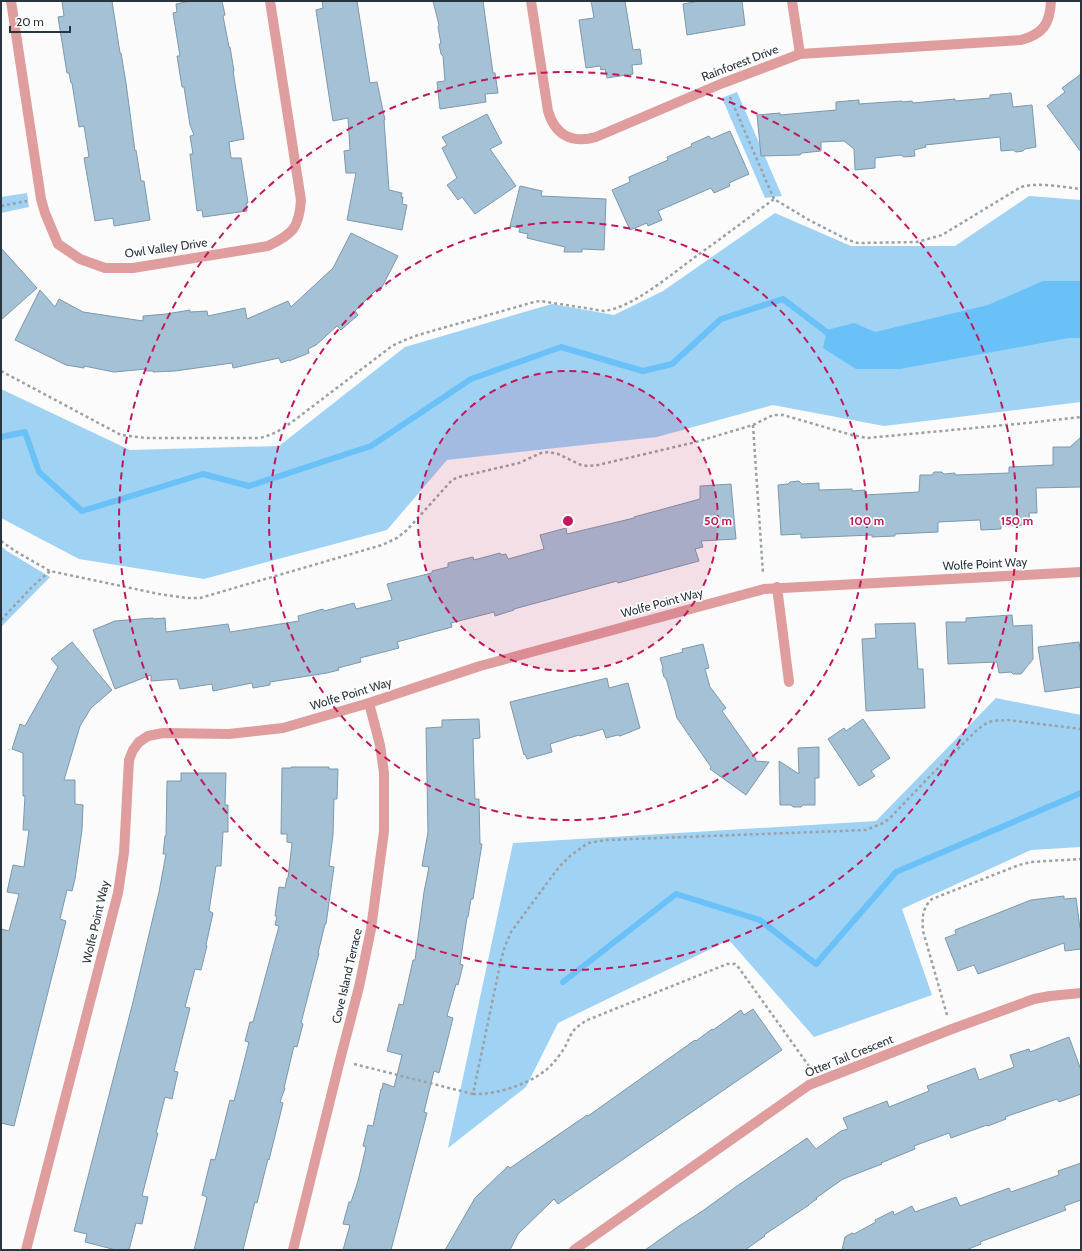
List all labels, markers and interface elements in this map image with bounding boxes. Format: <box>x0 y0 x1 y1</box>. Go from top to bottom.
scale bar <box>10 8 70 34</box>
text: 20 m <box>16 14 44 29</box>
street label: Rainforest Drive <box>699 41 780 84</box>
street label: Owl Valley Drive <box>124 234 208 261</box>
text: 50 m <box>704 513 732 528</box>
text: 100 m <box>850 513 884 528</box>
text: 150 m <box>1001 513 1033 528</box>
centre of rings <box>561 514 575 528</box>
street label: Wolfe Point Way <box>942 554 1028 573</box>
street label: Wolfe Point Way <box>619 584 705 621</box>
street label: Wolfe Point Way <box>308 674 394 713</box>
street label: Wolfe Point Way <box>79 879 112 965</box>
street label: Cove Island Terrace <box>328 927 365 1025</box>
street label: Otter Tail Crescent <box>803 1031 895 1080</box>

